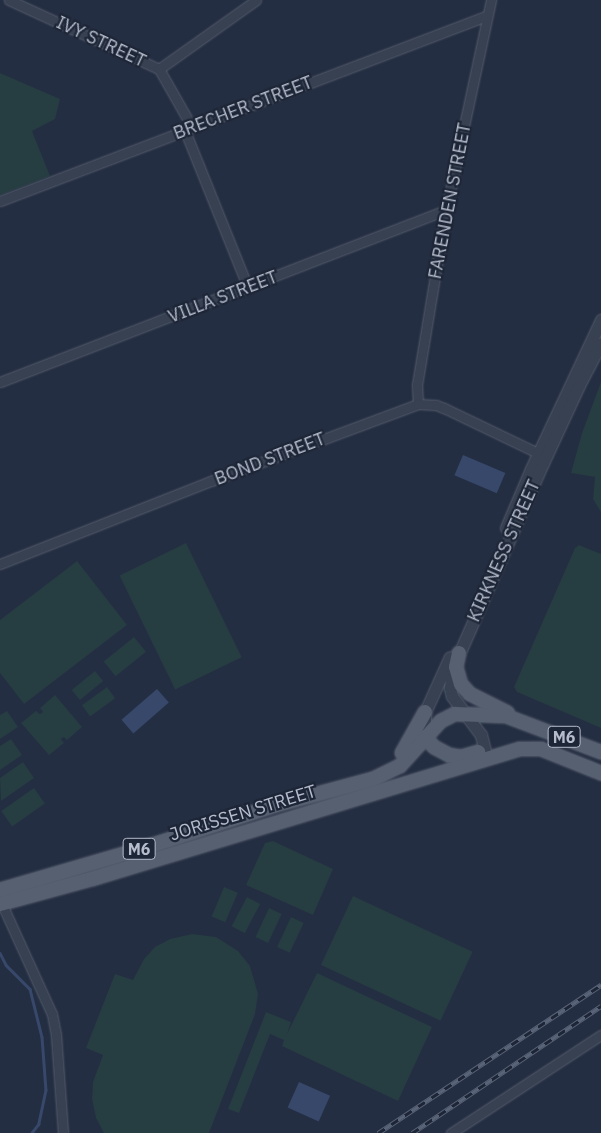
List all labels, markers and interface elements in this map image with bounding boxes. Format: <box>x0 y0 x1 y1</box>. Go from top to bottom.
street label: IVY STREET <box>53 12 149 72</box>
street label: BRECHER STREET <box>170 72 316 144</box>
street label: FARENDEN STREET <box>424 121 476 281</box>
street label: VILLA STREET <box>165 266 281 328</box>
street label: BOND STREET <box>212 428 328 490</box>
street label: KIRKNESS STREET <box>463 477 545 625</box>
road number: M6 <box>546 724 582 750</box>
street label: JORISSEN STREET <box>167 780 319 846</box>
road number: M6 <box>122 836 156 862</box>

